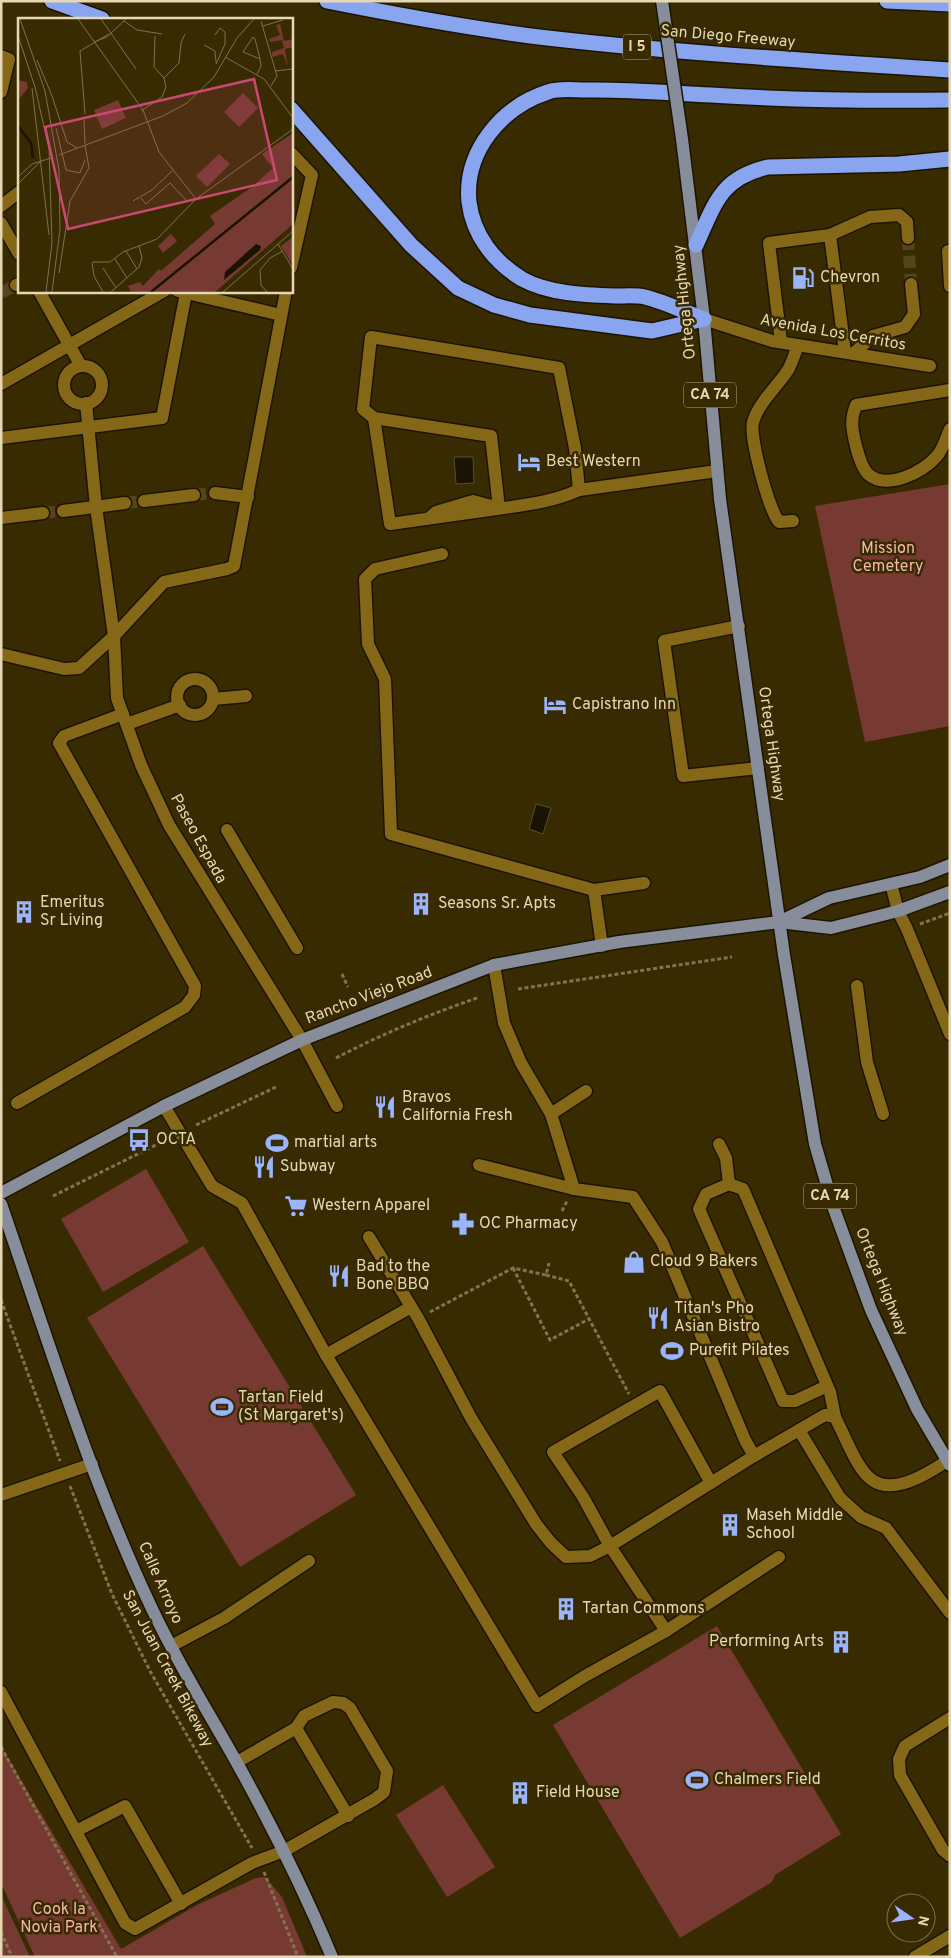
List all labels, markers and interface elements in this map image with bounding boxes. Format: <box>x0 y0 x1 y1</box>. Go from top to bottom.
inset map <box>18 18 292 292</box>
street label: San Diego Freeway <box>660 21 796 53</box>
road number: I 5 <box>623 34 651 60</box>
street label: Ortega Highway <box>669 243 701 361</box>
fuel station icon: Chevron <box>790 265 816 291</box>
place label: Chevron <box>820 268 880 288</box>
street label: Avenida Los Cerritos <box>758 310 908 356</box>
road number: CA 74 <box>684 382 736 408</box>
hotel icon: Best Western <box>516 449 542 475</box>
place label: Best Western <box>546 452 641 472</box>
park label: Mission Cemetery <box>853 539 923 577</box>
street label: Ortega Highway <box>753 685 789 803</box>
hotel icon: Capistrano Inn <box>542 692 568 718</box>
place label: Capistrano Inn <box>572 695 676 715</box>
street label: Paseo Espada <box>165 791 231 887</box>
building icon: Seasons Sr. Apts <box>408 891 434 917</box>
place label: Emeritus Sr Living <box>40 893 104 931</box>
place label: Seasons Sr. Apts <box>438 894 556 914</box>
building icon: Emeritus Sr Living <box>11 899 37 925</box>
street label: Rancho Viejo Road <box>303 963 435 1029</box>
place label: Bravos California Fresh <box>402 1088 513 1126</box>
restaurant icon: Bravos California Fresh <box>372 1094 398 1120</box>
bus stop icon: OCTA <box>126 1127 152 1153</box>
place label: OCTA <box>156 1130 196 1150</box>
sports icon: martial arts <box>264 1130 290 1156</box>
place label: martial arts <box>294 1133 377 1153</box>
restaurant icon: Subway <box>251 1154 277 1180</box>
place label: Subway <box>280 1157 336 1177</box>
road number: CA 74 <box>804 1184 856 1208</box>
supermarket icon: Western Apparel <box>283 1193 309 1219</box>
place label: Western Apparel <box>312 1196 430 1216</box>
pharmacy icon: OC Pharmacy <box>450 1211 476 1237</box>
place label: OC Pharmacy <box>479 1214 578 1234</box>
street label: Ortega Highway <box>850 1225 912 1339</box>
shop icon: Cloud 9 Bakers <box>621 1249 647 1275</box>
place label: Cloud 9 Bakers <box>650 1252 758 1272</box>
place label: Bad to the Bone BBQ <box>356 1257 430 1295</box>
restaurant icon: Bad to the Bone BBQ <box>326 1263 352 1289</box>
place label: Titan's Pho Asian Bistro <box>674 1299 760 1337</box>
restaurant icon: Titan's Pho Asian Bistro <box>645 1305 671 1331</box>
sports icon: Purefit Pilates <box>659 1338 685 1364</box>
place label: Purefit Pilates <box>689 1341 790 1361</box>
place label: Tartan Field (St Margaret's) <box>238 1388 344 1426</box>
sports icon: Tartan Field (St Margaret's) <box>209 1394 235 1420</box>
place label: Maseh Middle School <box>746 1506 843 1544</box>
building icon: Maseh Middle School <box>717 1512 743 1538</box>
street label: Calle Arroyo <box>133 1539 187 1627</box>
street label: San Juan Creek Bikeway <box>117 1587 217 1751</box>
building icon: Tartan Commons <box>553 1596 579 1622</box>
place label: Tartan Commons <box>582 1599 705 1619</box>
building icon: Performing Arts <box>828 1629 854 1655</box>
place label: Performing Arts <box>709 1632 824 1652</box>
sports icon: Chalmers Field <box>684 1767 710 1793</box>
place label: Chalmers Field <box>714 1770 821 1790</box>
building icon: Field House <box>507 1780 533 1806</box>
place label: Field House <box>536 1783 620 1803</box>
north arrow <box>886 1893 936 1943</box>
park label: Cook la Novia Park <box>20 1900 98 1938</box>
text: N <box>913 1914 932 1927</box>

